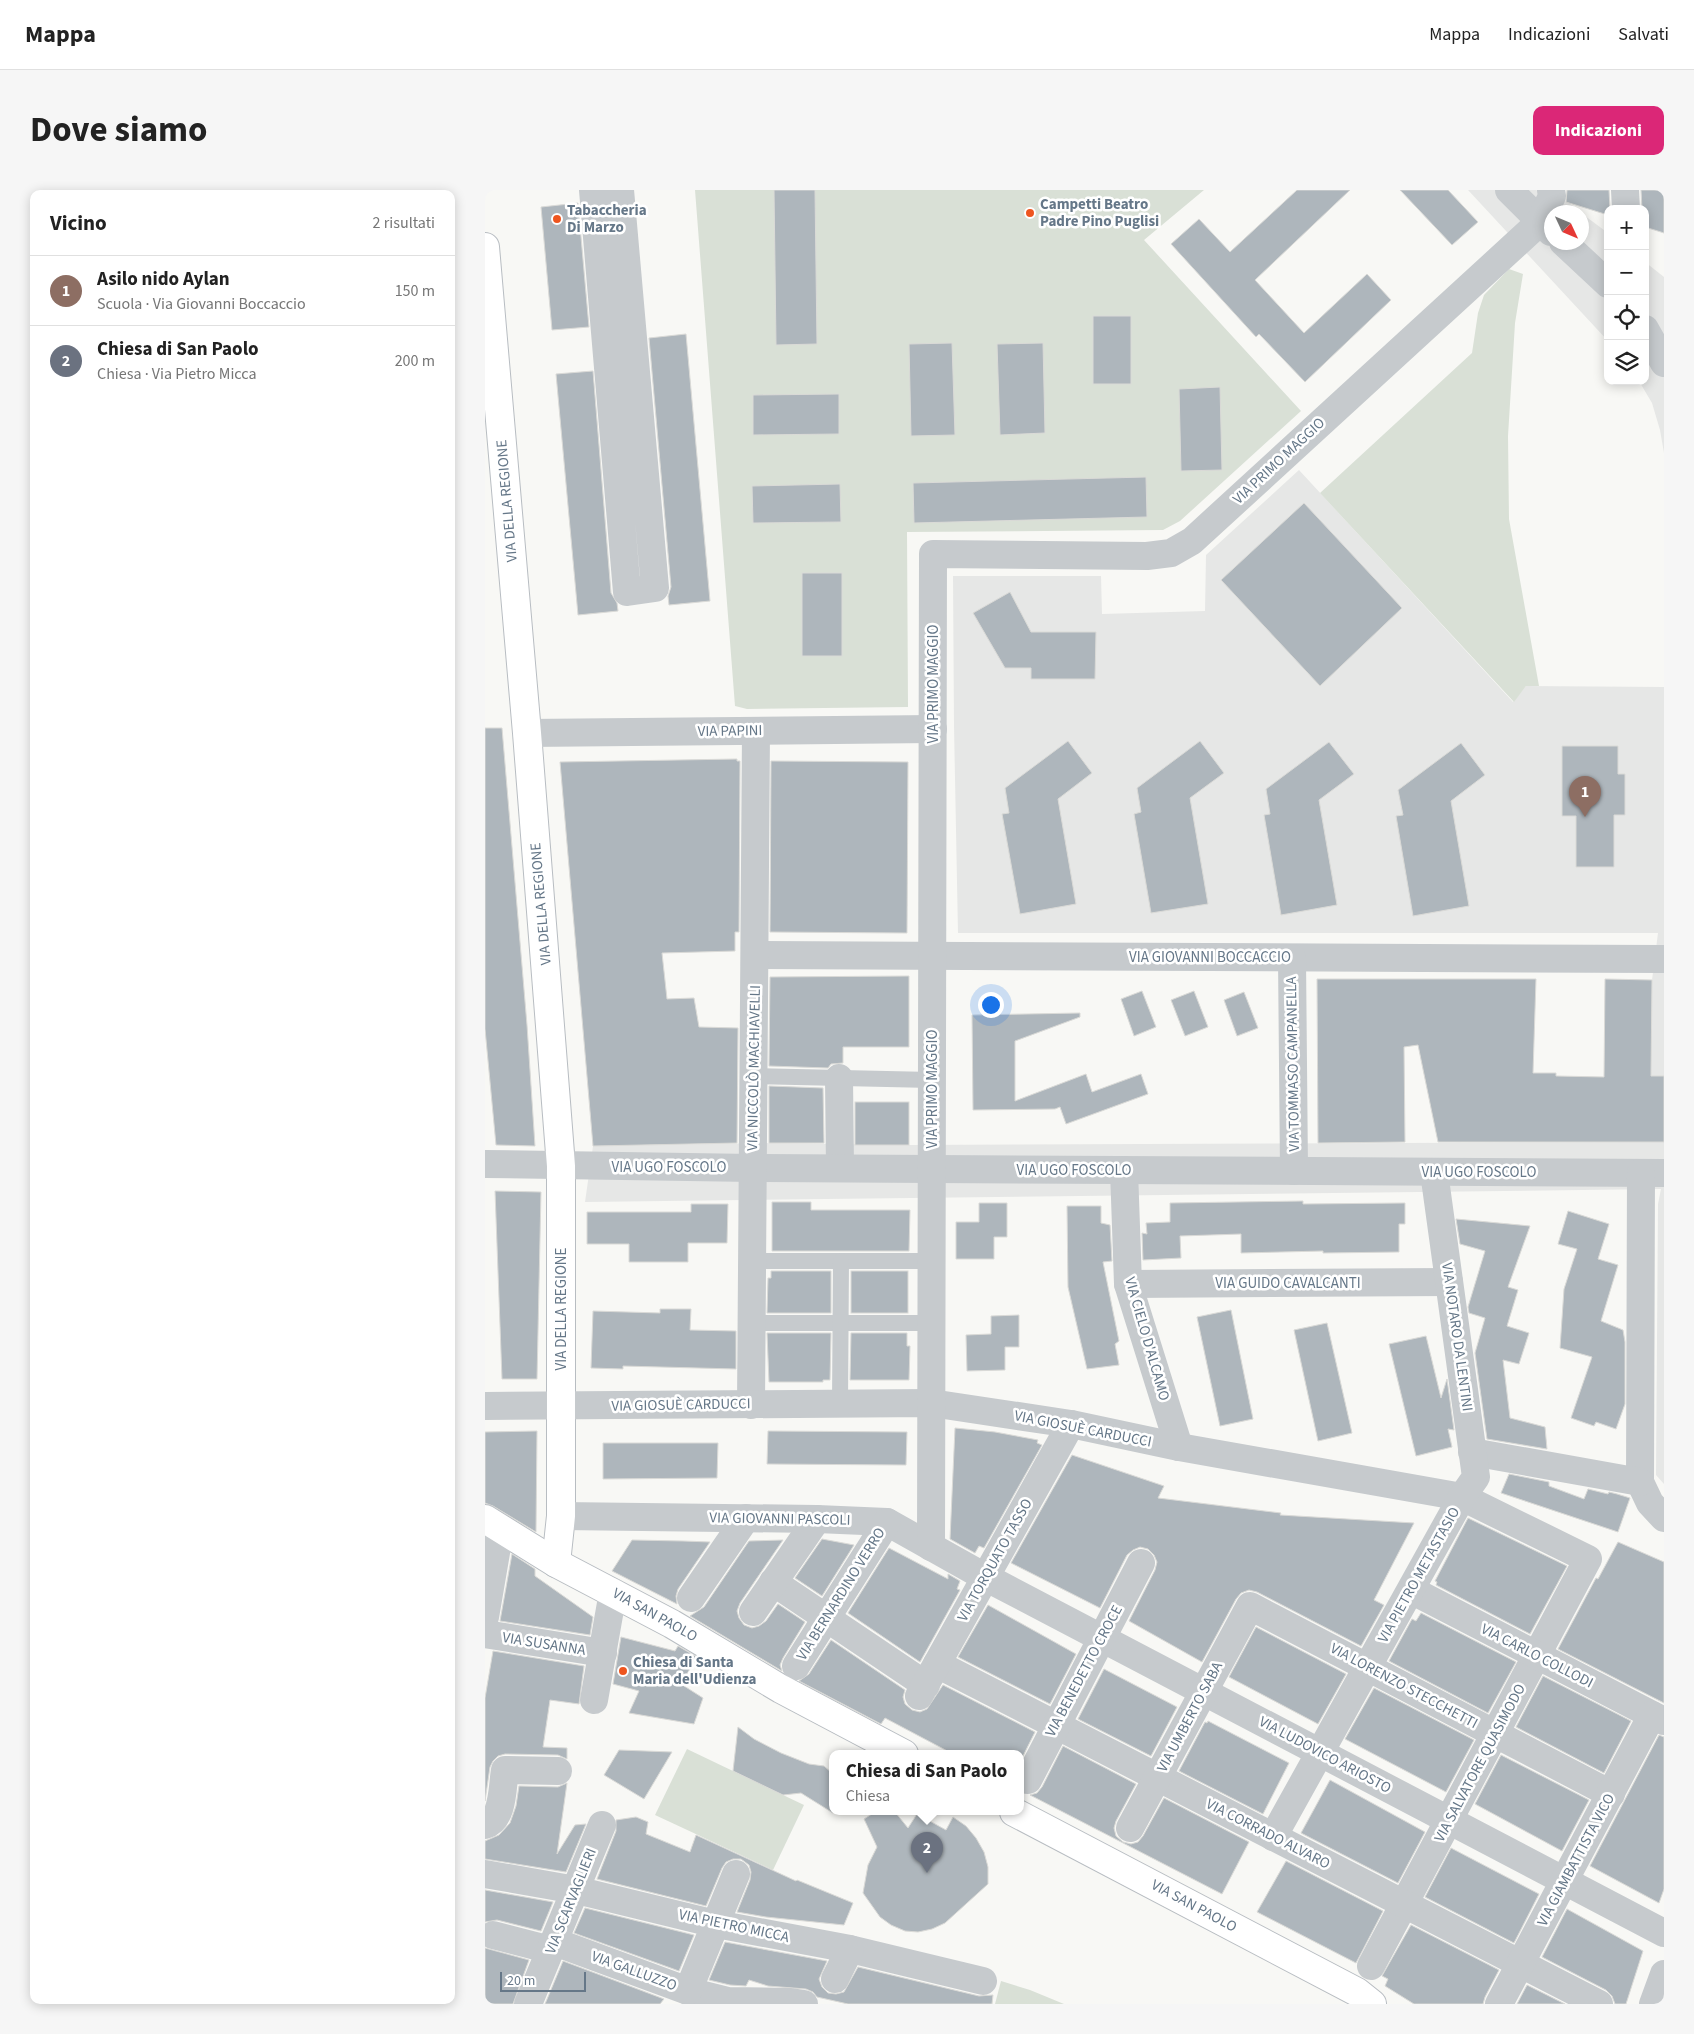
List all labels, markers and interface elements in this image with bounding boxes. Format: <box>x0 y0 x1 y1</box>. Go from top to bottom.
text: Mappa <box>25 17 96 52</box>
text: Mappa <box>1429 22 1480 47</box>
text: Indicazioni <box>1508 22 1590 47</box>
text: Salvati <box>1618 22 1669 47</box>
text: Dove siamo <box>30 105 208 155</box>
button: Indicazioni <box>1533 106 1664 155</box>
place label: Campetti Beatro Padre Pino Puglisi <box>1040 194 1159 232</box>
place label: Tabaccheria Di Marzo <box>567 200 647 238</box>
north arrow <box>1544 205 1589 250</box>
map controls <box>1604 205 1649 385</box>
button: + <box>1604 205 1649 250</box>
marker: Campetti Beatro Padre Pino Puglisi <box>1024 207 1036 219</box>
text: Vicino <box>50 208 107 238</box>
text: 2 risultati <box>373 212 435 234</box>
marker: Tabaccheria Di Marzo <box>551 213 563 225</box>
button: − <box>1604 250 1649 295</box>
text: Asilo nido Aylan <box>97 266 230 293</box>
text: 1 <box>62 280 70 302</box>
text: 150 m <box>395 280 435 302</box>
text: Scuola · Via Giovanni Boccaccio <box>97 293 306 315</box>
button: locate <box>1604 295 1649 340</box>
text: Chiesa di San Paolo <box>97 336 259 363</box>
button: layers <box>1604 340 1649 385</box>
text: 2 <box>62 350 70 372</box>
text: 200 m <box>395 350 435 372</box>
text: Chiesa · Via Pietro Micca <box>97 363 256 385</box>
street label: VIA PRIMO MAGGIO <box>1228 413 1330 509</box>
street label: VIA DELLA REGIONE <box>491 439 523 563</box>
street label: VIA PRIMO MAGGIO <box>923 624 944 743</box>
street label: VIA PAPINI <box>697 720 763 742</box>
pin: 1 <box>1569 776 1601 817</box>
street label: VIA DELLA REGIONE <box>525 842 557 966</box>
street label: VIA GIOVANNI BOCCACCIO <box>1129 947 1291 968</box>
street label: VIA TOMMASO CAMPANELLA <box>1281 975 1305 1152</box>
street label: VIA NICCOLÒ MACHIAVELLI <box>742 985 766 1151</box>
your location <box>978 992 1004 1018</box>
street label: VIA PRIMO MAGGIO <box>922 1029 943 1148</box>
street label: VIA UGO FOSCOLO <box>612 1157 726 1178</box>
street label: VIA UGO FOSCOLO <box>1017 1160 1131 1181</box>
street label: VIA UGO FOSCOLO <box>1422 1162 1536 1183</box>
street label: VIA DELLA REGIONE <box>551 1247 572 1370</box>
street label: VIA NOTARO DA LENTINI <box>1436 1261 1478 1413</box>
street label: VIA GUIDO CAVALCANTI <box>1215 1273 1361 1294</box>
street label: VIA CIELO D'ALCAMO <box>1119 1275 1175 1403</box>
street label: VIA GIOSUÈ CARDUCCI <box>611 1393 751 1417</box>
street label: VIA GIOSUÈ CARDUCCI <box>1013 1405 1153 1453</box>
street label: VIA TORQUATO TASSO <box>952 1495 1038 1625</box>
street label: VIA PIETRO METASTASIO <box>1373 1503 1465 1647</box>
street label: VIA GIOVANNI PASCOLI <box>709 1507 851 1531</box>
street label: VIA BERNARDINO VERRO <box>792 1524 890 1664</box>
street label: VIA SAN PAOLO <box>609 1583 701 1647</box>
street label: VIA BENEDETTO CROCE <box>1040 1601 1128 1741</box>
street label: VIA CARLO COLLODI <box>1477 1619 1597 1693</box>
street label: VIA SUSANNA <box>501 1627 588 1661</box>
street label: VIA LORENZO STECCHETTI <box>1326 1638 1482 1734</box>
place label: Chiesa di Santa Maria dell'Udienza <box>633 1652 757 1690</box>
street label: VIA UMBERTO SABA <box>1152 1657 1228 1776</box>
marker: Chiesa di Santa Maria dell'Udienza <box>617 1665 629 1677</box>
street label: VIA SALVATORE QUASIMODO <box>1429 1680 1531 1846</box>
street label: VIA LUDOVICO ARIOSTO <box>1255 1711 1395 1799</box>
popup <box>829 1750 1024 1815</box>
text: Chiesa di San Paolo <box>846 1758 1007 1785</box>
text: Chiesa <box>846 1785 890 1807</box>
street label: VIA GIAMBATTISTA VICO <box>1532 1790 1620 1930</box>
street label: VIA CORRADO ALVARO <box>1202 1794 1334 1874</box>
pin: 2 <box>911 1832 943 1873</box>
street label: VIA SCARVAGLIERI <box>540 1845 602 1957</box>
street label: VIA SAN PAOLO <box>1147 1875 1241 1937</box>
street label: VIA PIETRO MICCA <box>677 1904 792 1948</box>
street label: VIA GALLUZZO <box>588 1946 680 1996</box>
scale bar <box>500 1969 586 1992</box>
text: 20 m <box>507 1971 535 1991</box>

